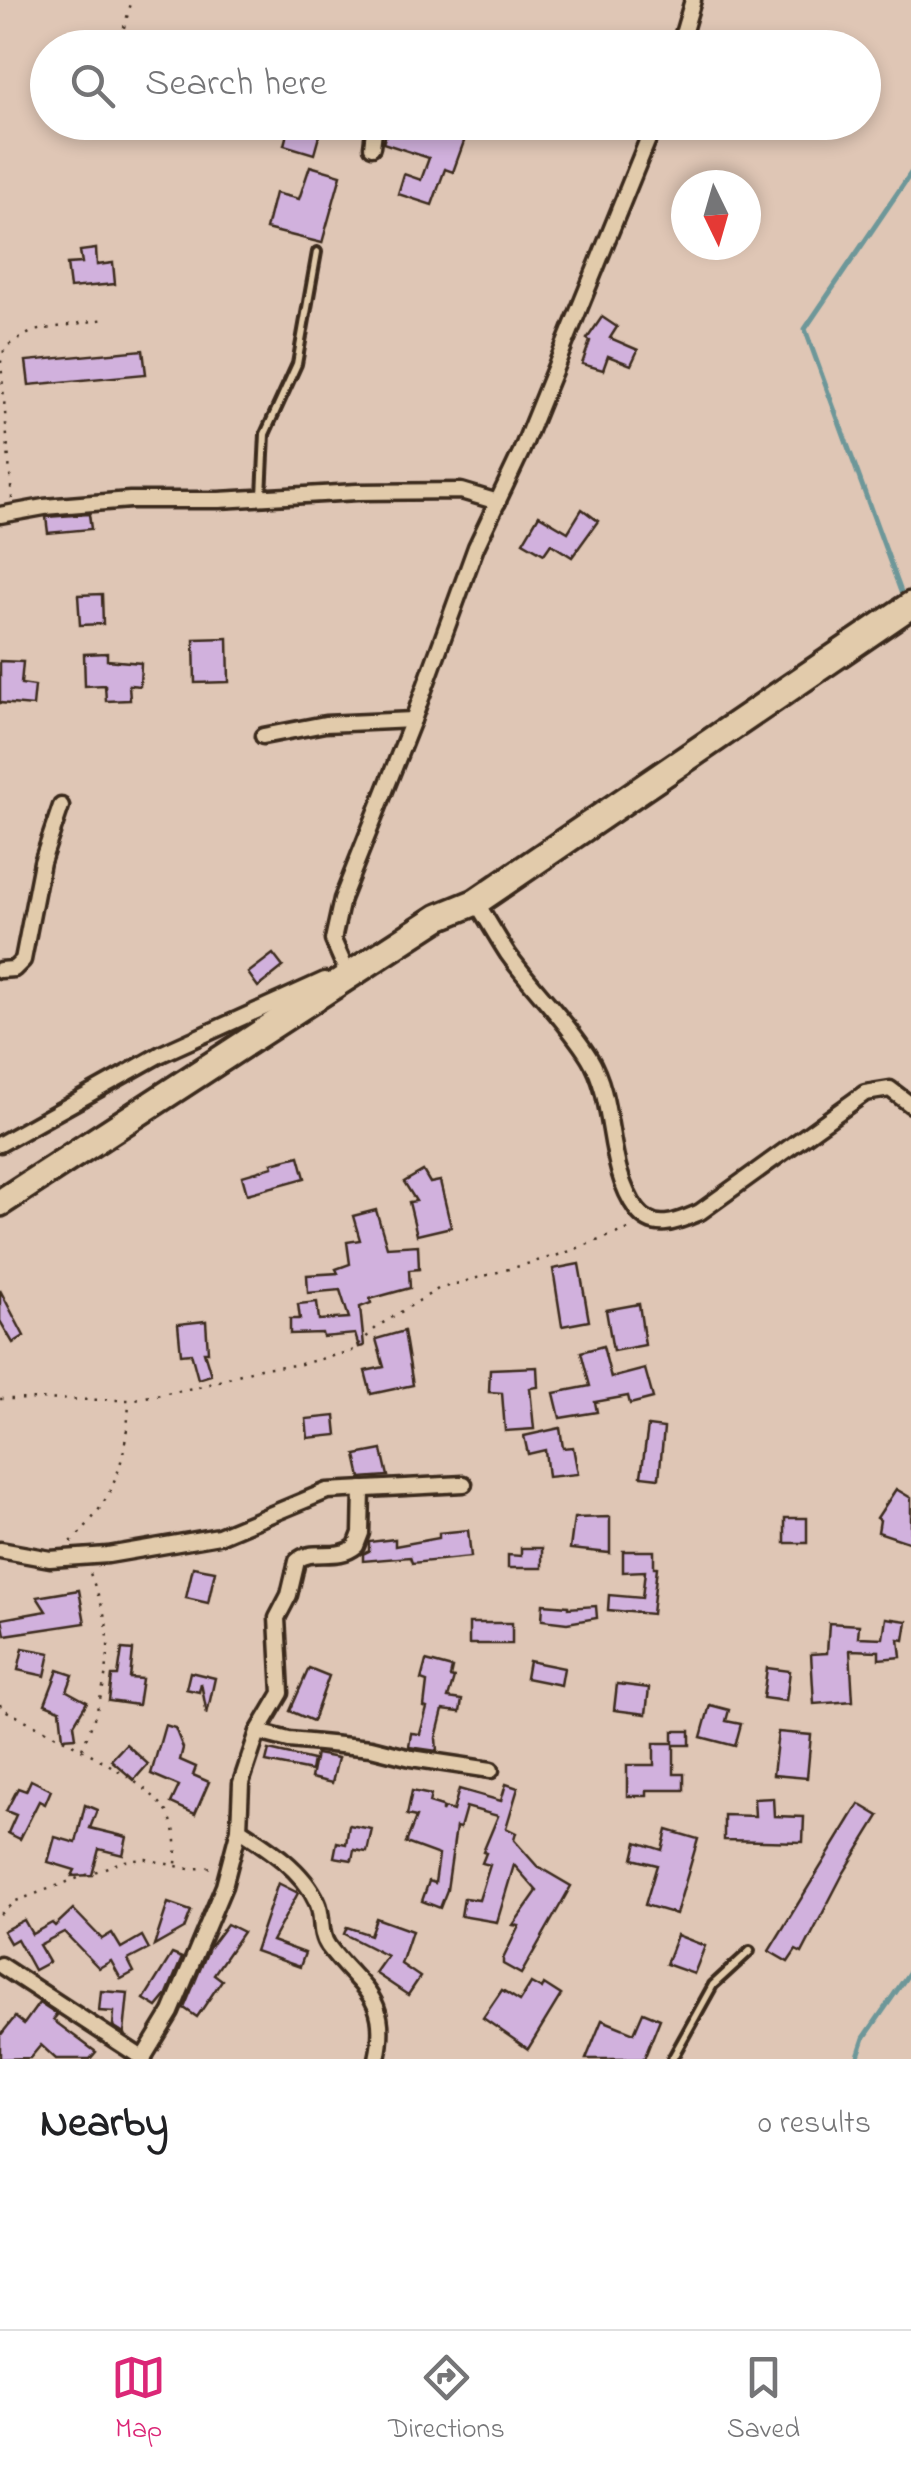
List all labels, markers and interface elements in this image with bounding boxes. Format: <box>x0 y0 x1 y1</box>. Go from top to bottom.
search box <box>30 30 881 140</box>
text: Search here <box>145 57 327 113</box>
icon: search <box>65 58 120 113</box>
north arrow <box>671 170 761 260</box>
text: Nearby <box>40 2094 168 2155</box>
text: 0 results <box>758 2101 871 2148</box>
tab: Map <box>111 2350 166 2451</box>
tab: Directions <box>388 2350 505 2451</box>
tab: Saved <box>727 2350 800 2451</box>

